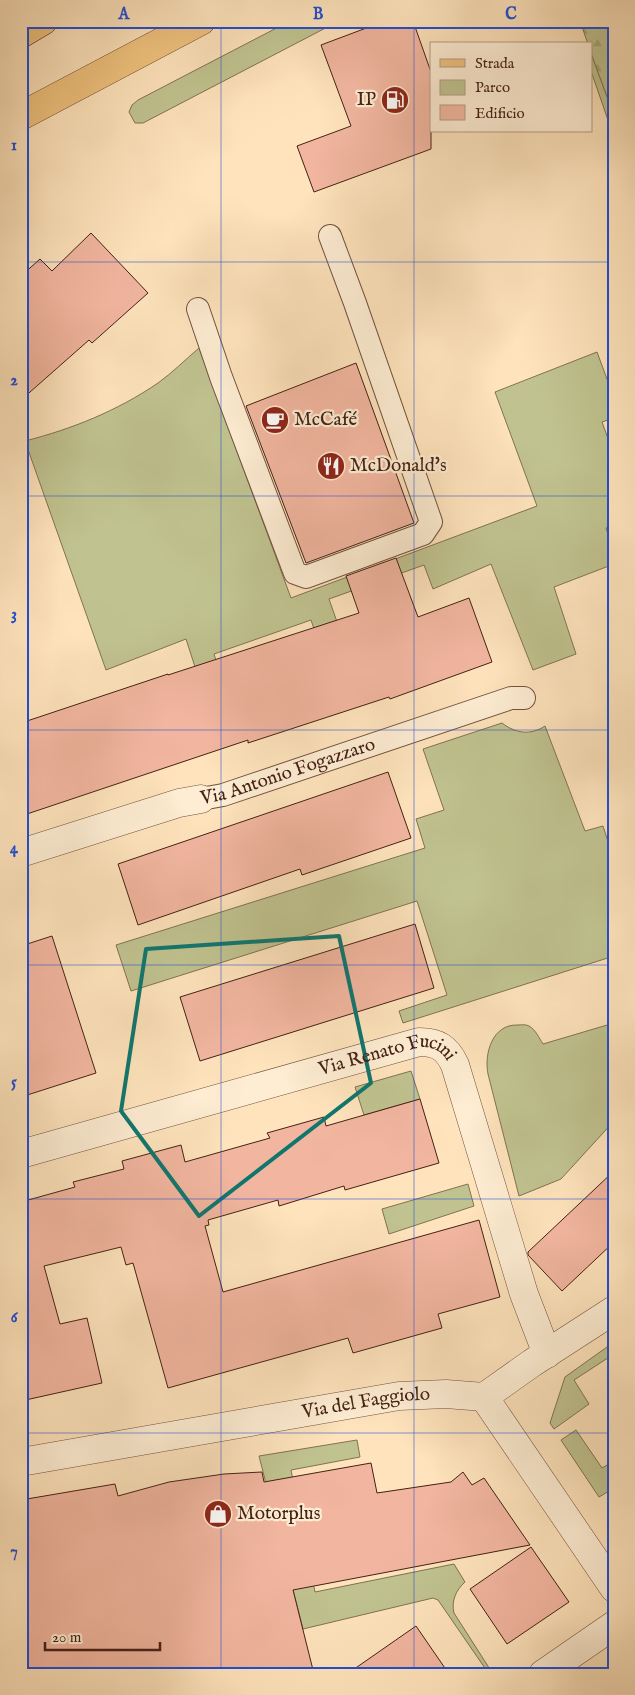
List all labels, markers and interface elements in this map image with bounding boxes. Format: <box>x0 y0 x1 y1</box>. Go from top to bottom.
text: A <box>118 5 131 25</box>
text: B <box>313 5 324 25</box>
text: C <box>505 5 517 25</box>
legend <box>430 42 592 132</box>
text: Strada <box>475 54 515 73</box>
text: Parco <box>475 78 510 97</box>
fuel station icon: IP <box>380 85 410 115</box>
place label: IP <box>357 88 376 112</box>
text: Edificio <box>475 104 525 123</box>
text: 1 <box>11 136 17 156</box>
text: 2 <box>10 371 18 391</box>
cafe icon: McCafé <box>260 405 290 435</box>
place label: McCafé <box>294 408 358 432</box>
restaurant icon: McDonald's <box>316 451 346 481</box>
place label: McDonald's <box>350 454 447 478</box>
text: 3 <box>11 605 17 625</box>
street label: Via Antonio Fogazzaro <box>198 733 378 811</box>
text: 4 <box>10 839 19 859</box>
street label: Via Renato Fucini <box>315 1030 462 1082</box>
text: 5 <box>11 1073 17 1093</box>
text: 6 <box>11 1308 19 1328</box>
street label: Via del Faggiolo <box>299 1383 430 1425</box>
shop icon: Motorplus <box>203 1499 233 1529</box>
place label: Motorplus <box>237 1502 320 1526</box>
text: 7 <box>10 1542 18 1562</box>
scale bar <box>45 1620 160 1652</box>
text: 20 m <box>52 1628 82 1647</box>

